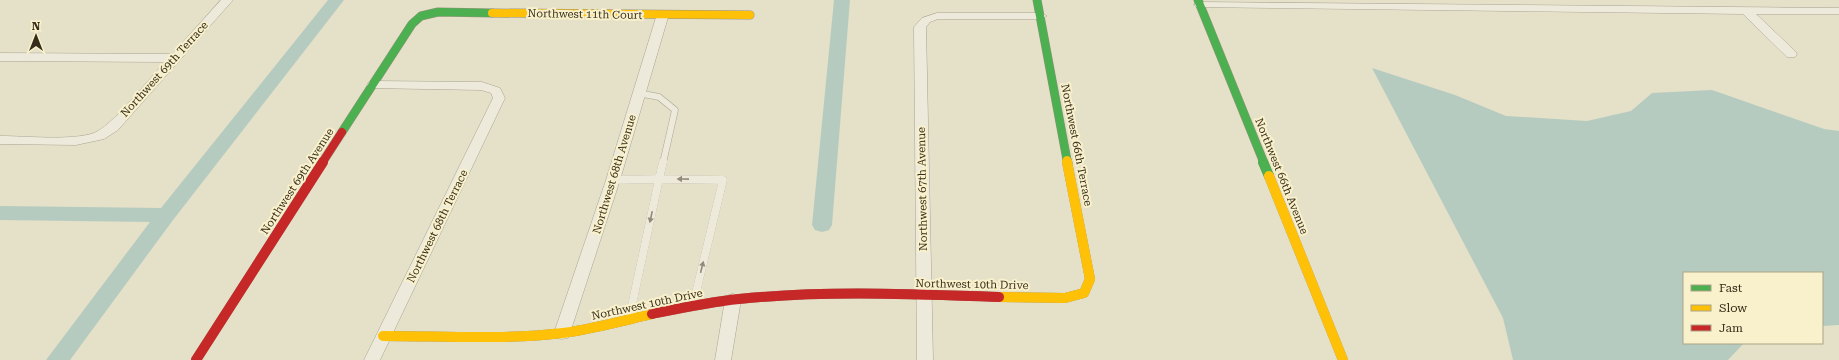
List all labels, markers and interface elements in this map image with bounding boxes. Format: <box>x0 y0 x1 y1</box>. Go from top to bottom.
street label: Northwest 11th Court <box>527 7 643 22</box>
north arrow <box>16 16 56 56</box>
street label: Northwest 69th Terrace <box>118 19 211 120</box>
text: N <box>32 20 41 33</box>
street label: Northwest 66th Terrace <box>1058 83 1095 207</box>
street label: Northwest 68th Avenue <box>590 113 639 235</box>
street label: Northwest 66th Avenue <box>1252 116 1311 236</box>
street label: Northwest 69th Avenue <box>258 126 337 237</box>
street label: Northwest 67th Avenue <box>915 127 930 251</box>
street label: Northwest 68th Terrace <box>404 168 471 285</box>
one-way arrow <box>676 176 689 182</box>
one-way arrow <box>648 211 654 223</box>
one-way arrow <box>699 261 705 273</box>
legend <box>1683 272 1823 344</box>
street label: Northwest 10th Drive <box>915 277 1029 292</box>
text: Fast <box>1719 281 1743 295</box>
street label: Northwest 10th Drive <box>590 286 704 323</box>
text: Slow <box>1719 301 1747 315</box>
text: Jam <box>1719 321 1743 335</box>

